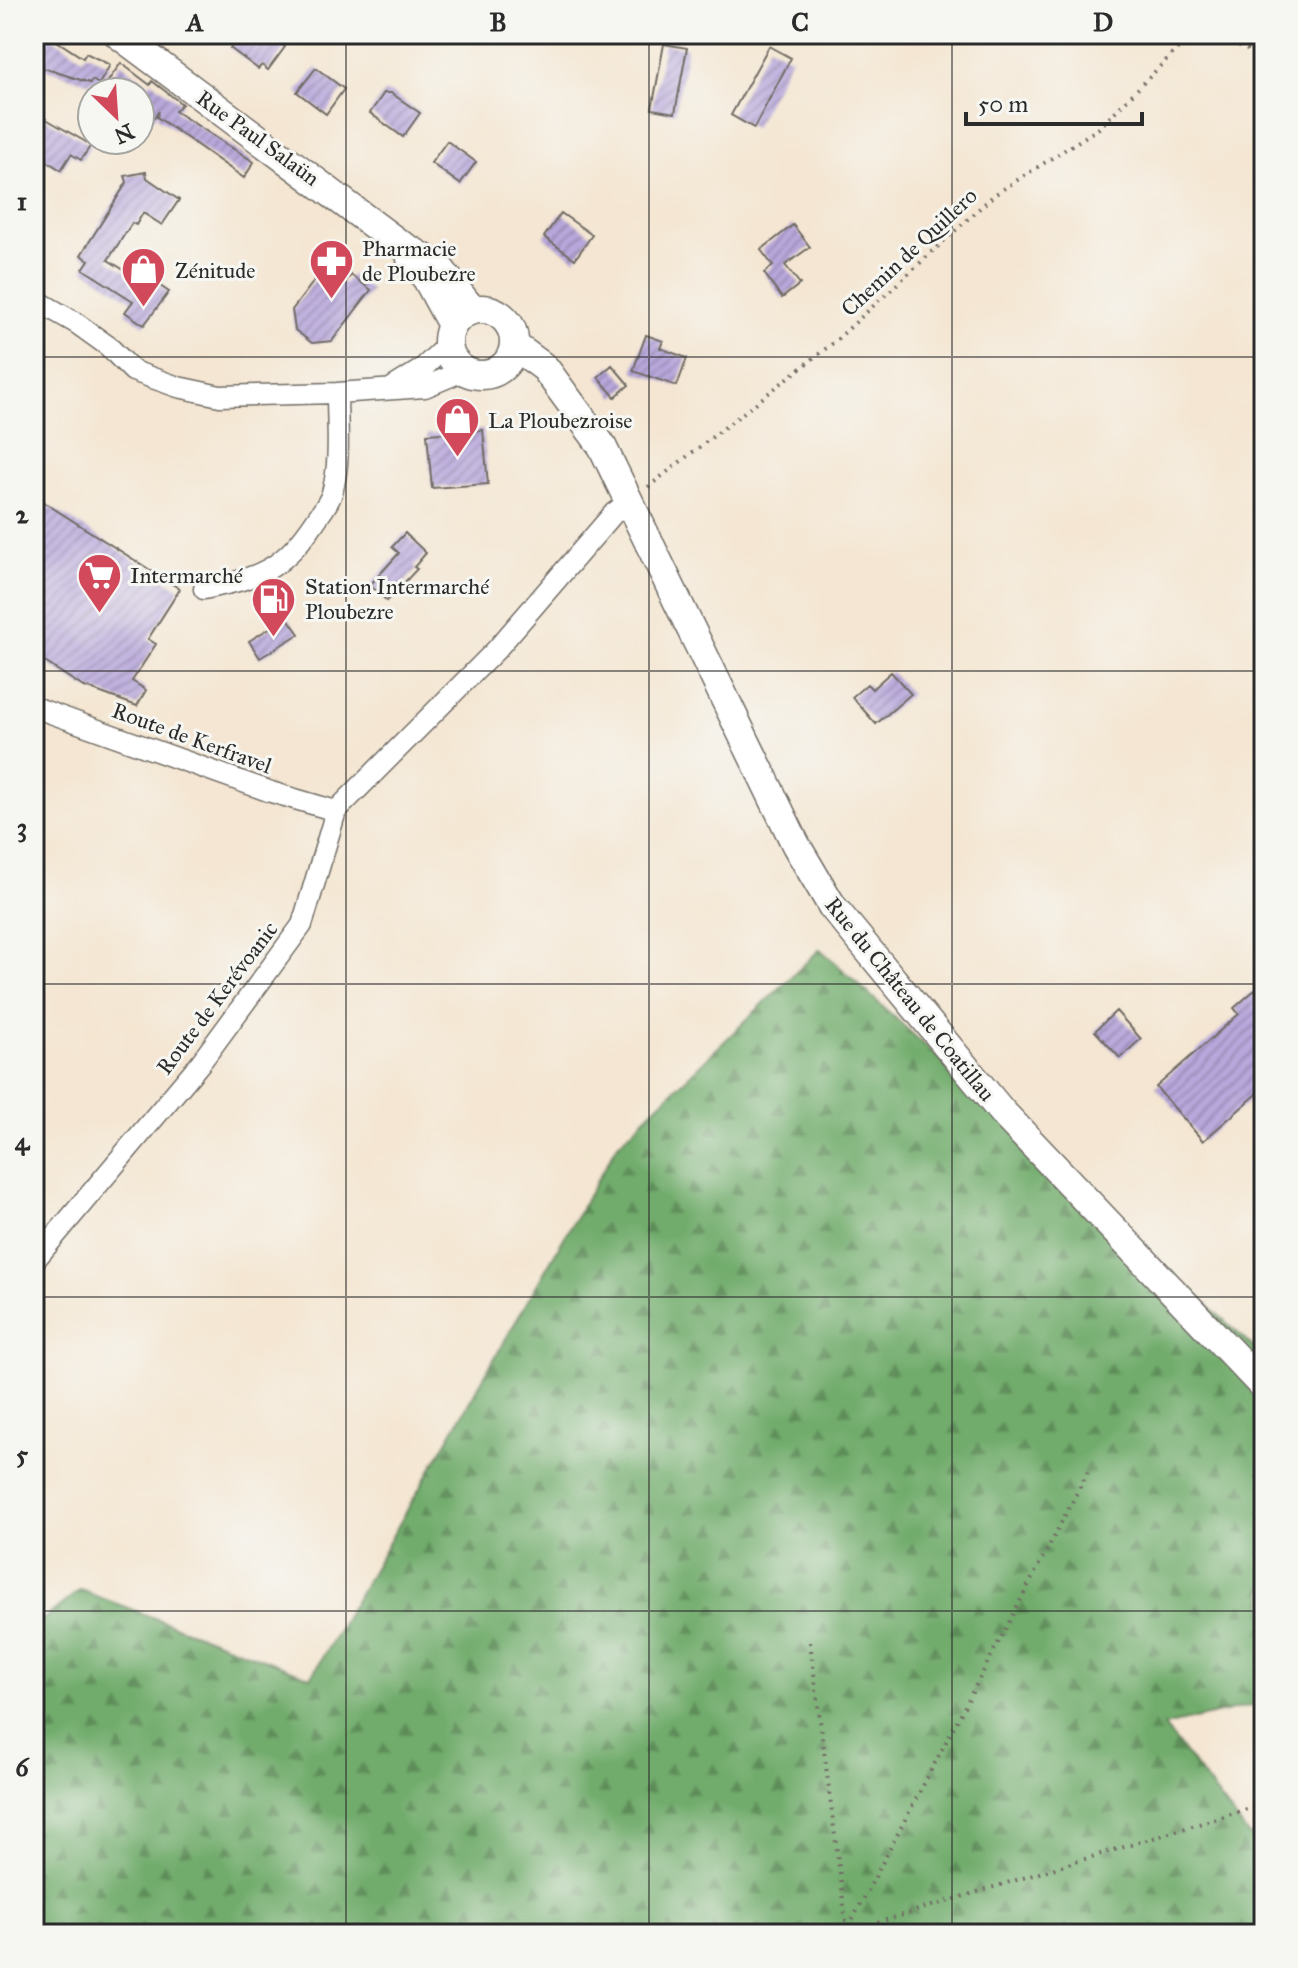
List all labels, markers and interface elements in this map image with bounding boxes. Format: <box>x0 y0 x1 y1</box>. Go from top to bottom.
text: A <box>184 6 204 38</box>
text: B <box>489 6 507 38</box>
text: C <box>791 6 809 38</box>
text: D <box>1093 6 1113 38</box>
north arrow <box>76 76 156 156</box>
scale bar <box>966 76 1142 126</box>
street label: Rue Paul Salaün <box>191 84 325 192</box>
text: 50 m <box>978 89 1028 119</box>
text: N <box>110 117 138 150</box>
street label: Chemin de Quillero <box>835 182 983 322</box>
text: 1 <box>17 185 27 217</box>
place label: Pharmacie de Ploubezre <box>362 235 476 287</box>
pharmacy icon: Pharmacie de Ploubezre <box>307 237 355 300</box>
shop icon: Zénitude <box>120 246 168 309</box>
place label: Zénitude <box>175 257 255 284</box>
shop icon: La Ploubezroise <box>433 396 481 459</box>
place label: La Ploubezroise <box>488 407 632 434</box>
text: 2 <box>16 498 30 530</box>
supermarket icon: Intermarché <box>75 551 123 614</box>
place label: Intermarché <box>130 562 244 589</box>
place label: Station Intermarché Ploubezre <box>305 573 490 625</box>
fuel station icon: Station Intermarché Ploubezre <box>250 575 298 638</box>
street label: Route de Kerfravel <box>109 697 276 779</box>
text: 3 <box>17 811 27 843</box>
street label: Rue du Château de Coatillau <box>819 891 1001 1107</box>
street label: Route de Kerévoanic <box>151 916 283 1080</box>
text: 4 <box>15 1125 31 1157</box>
text: 5 <box>16 1438 29 1470</box>
text: 6 <box>15 1751 30 1783</box>

